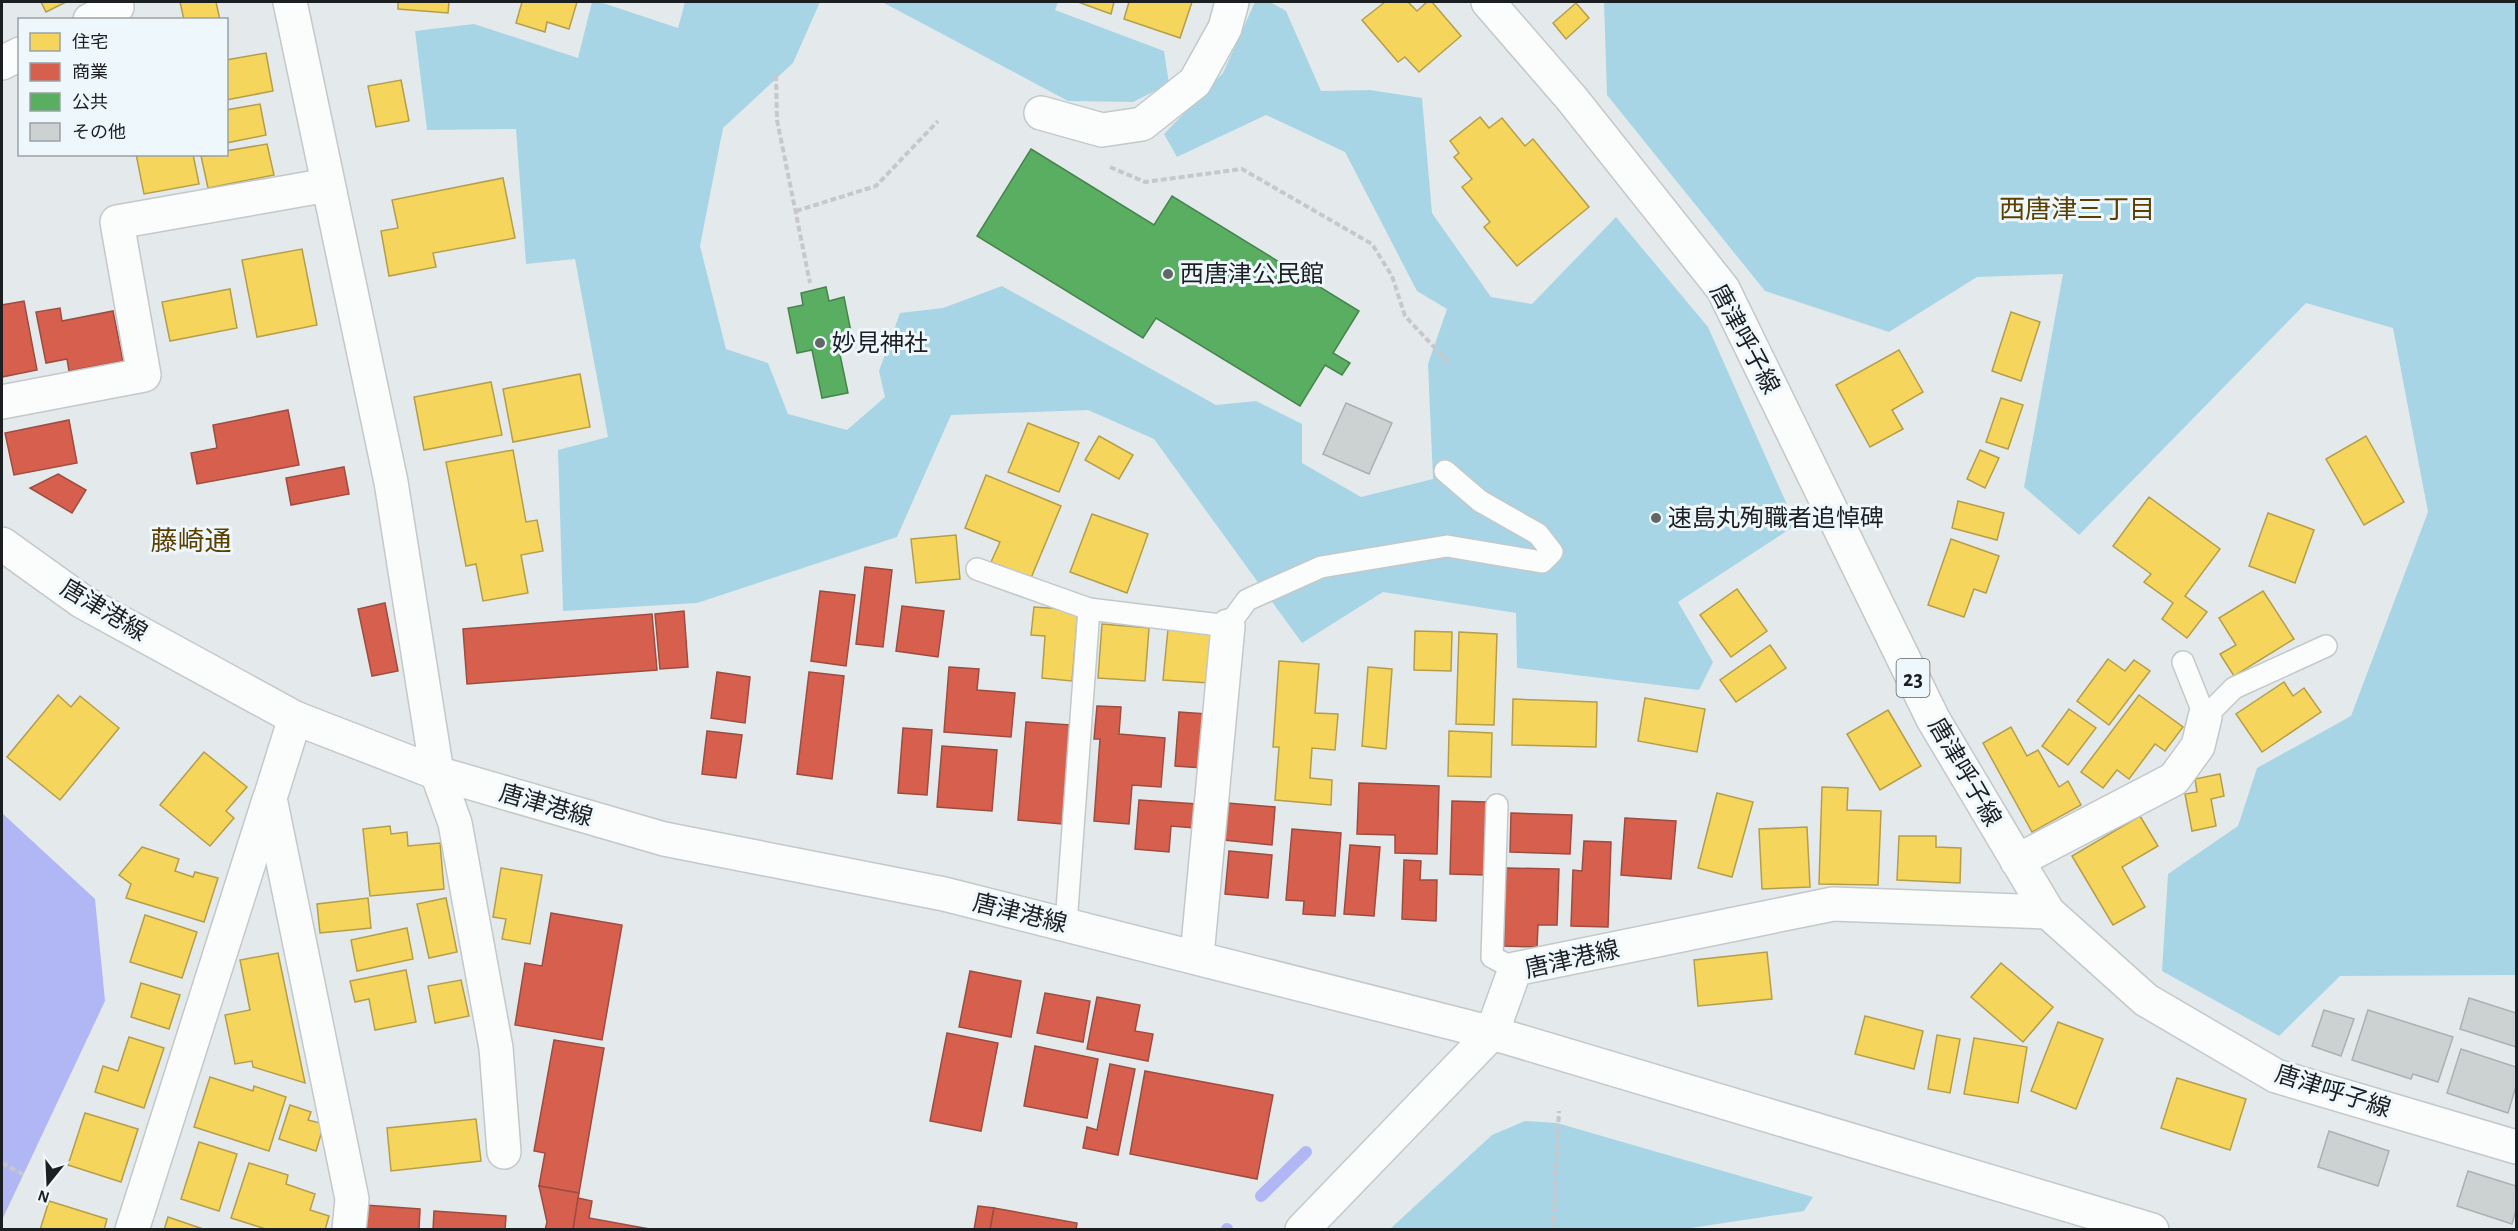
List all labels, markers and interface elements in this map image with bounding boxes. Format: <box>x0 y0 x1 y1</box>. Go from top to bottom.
legend <box>18 18 228 156</box>
text: 住宅 <box>72 33 108 52</box>
text: 商業 <box>72 63 108 82</box>
text: 公共 <box>72 93 108 112</box>
text: その他 <box>72 123 126 142</box>
district label: 西唐津三丁目 <box>1999 196 2155 223</box>
place label: 西唐津公民館 <box>1180 261 1324 287</box>
marker: 西唐津公民館 <box>1161 267 1175 281</box>
street label: 唐津呼子線 <box>1705 280 1785 398</box>
place label: 妙見神社 <box>832 330 928 356</box>
marker: 妙見神社 <box>813 336 827 350</box>
place label: 速島丸殉職者追悼碑 <box>1668 505 1884 531</box>
marker: 速島丸殉職者追悼碑 <box>1649 511 1663 525</box>
district label: 藤崎通 <box>151 527 232 555</box>
street label: 唐津港線 <box>56 574 152 646</box>
road number: 23 <box>1896 659 1930 697</box>
street label: 唐津呼子線 <box>1924 714 2006 830</box>
street label: 唐津港線 <box>496 779 596 831</box>
street label: 唐津港線 <box>970 889 1070 937</box>
street label: 唐津港線 <box>1522 936 1622 982</box>
street label: 唐津呼子線 <box>2272 1060 2394 1122</box>
north arrow <box>18 1153 78 1213</box>
text: N <box>36 1187 51 1206</box>

